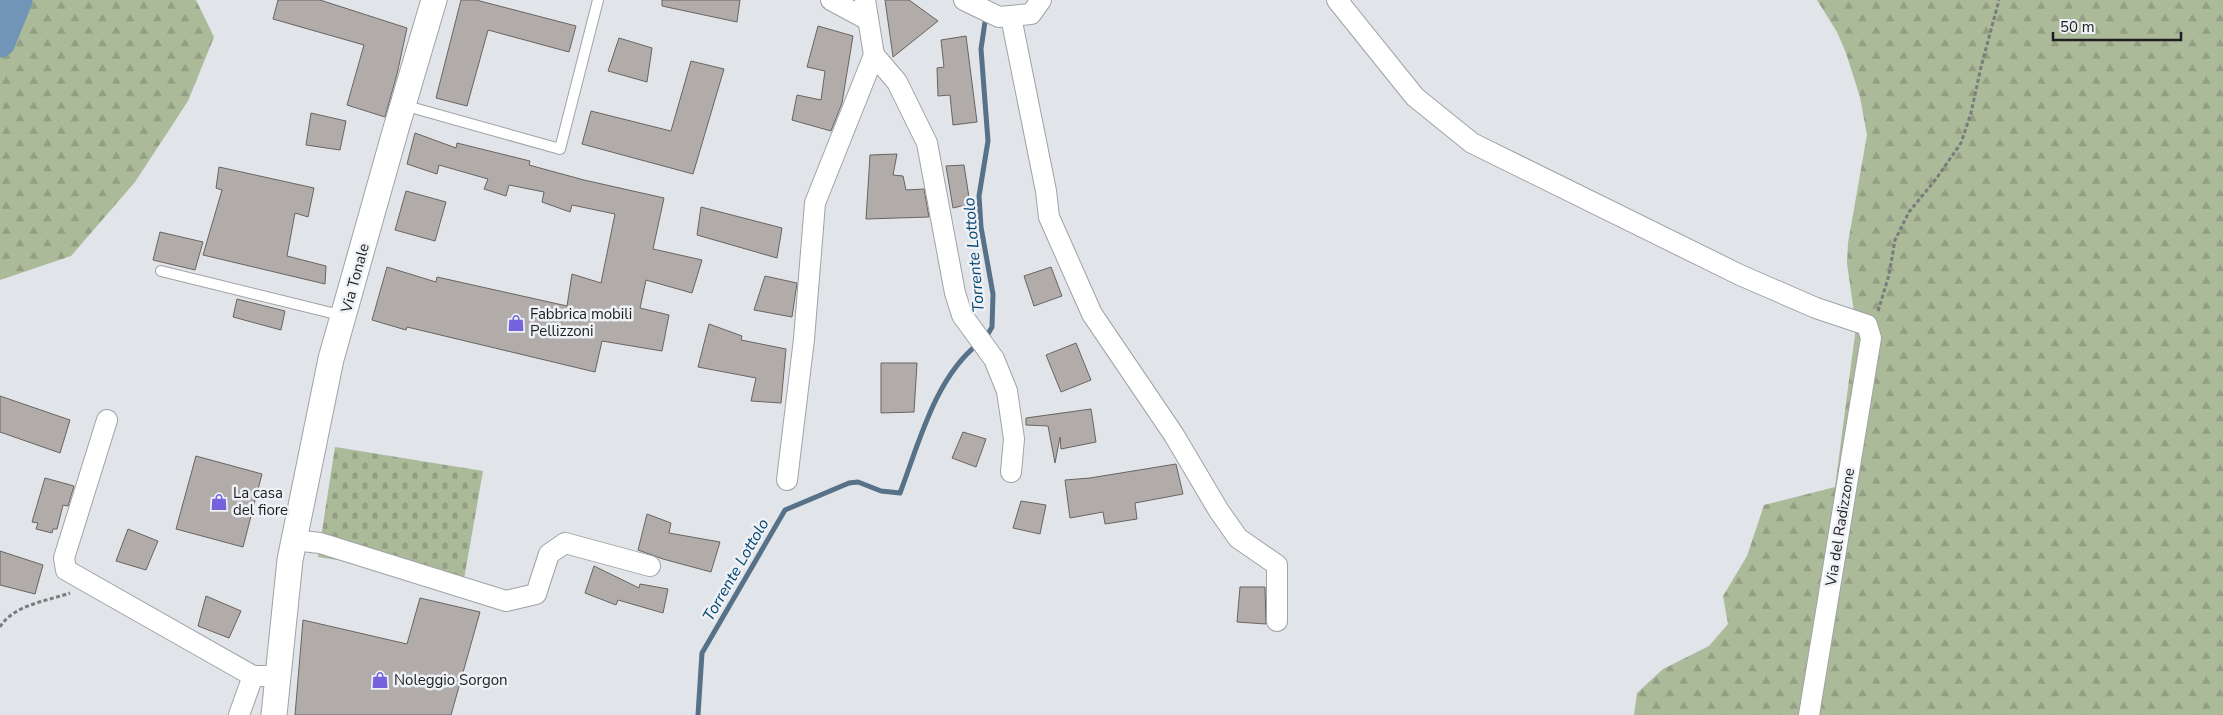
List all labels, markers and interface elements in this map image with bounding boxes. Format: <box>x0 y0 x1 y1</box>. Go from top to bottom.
scale bar <box>2053 10 2180 42</box>
text: 50 m <box>2060 17 2095 37</box>
water label: Torrente Lottolo <box>958 197 990 313</box>
street label: Via Tonale <box>336 241 374 316</box>
place label: Fabbrica mobili Pellizzoni <box>530 304 632 341</box>
shop icon: Fabbrica mobili Pellizzoni <box>506 313 526 333</box>
street label: Via del Radizzone <box>1821 466 1859 589</box>
place label: La casa del fiore <box>233 483 288 520</box>
shop icon: La casa del fiore <box>209 492 229 512</box>
water label: Torrente Lottolo <box>698 515 774 625</box>
shop icon: Noleggio Sorgon <box>370 670 390 690</box>
place label: Noleggio Sorgon <box>394 670 508 690</box>

